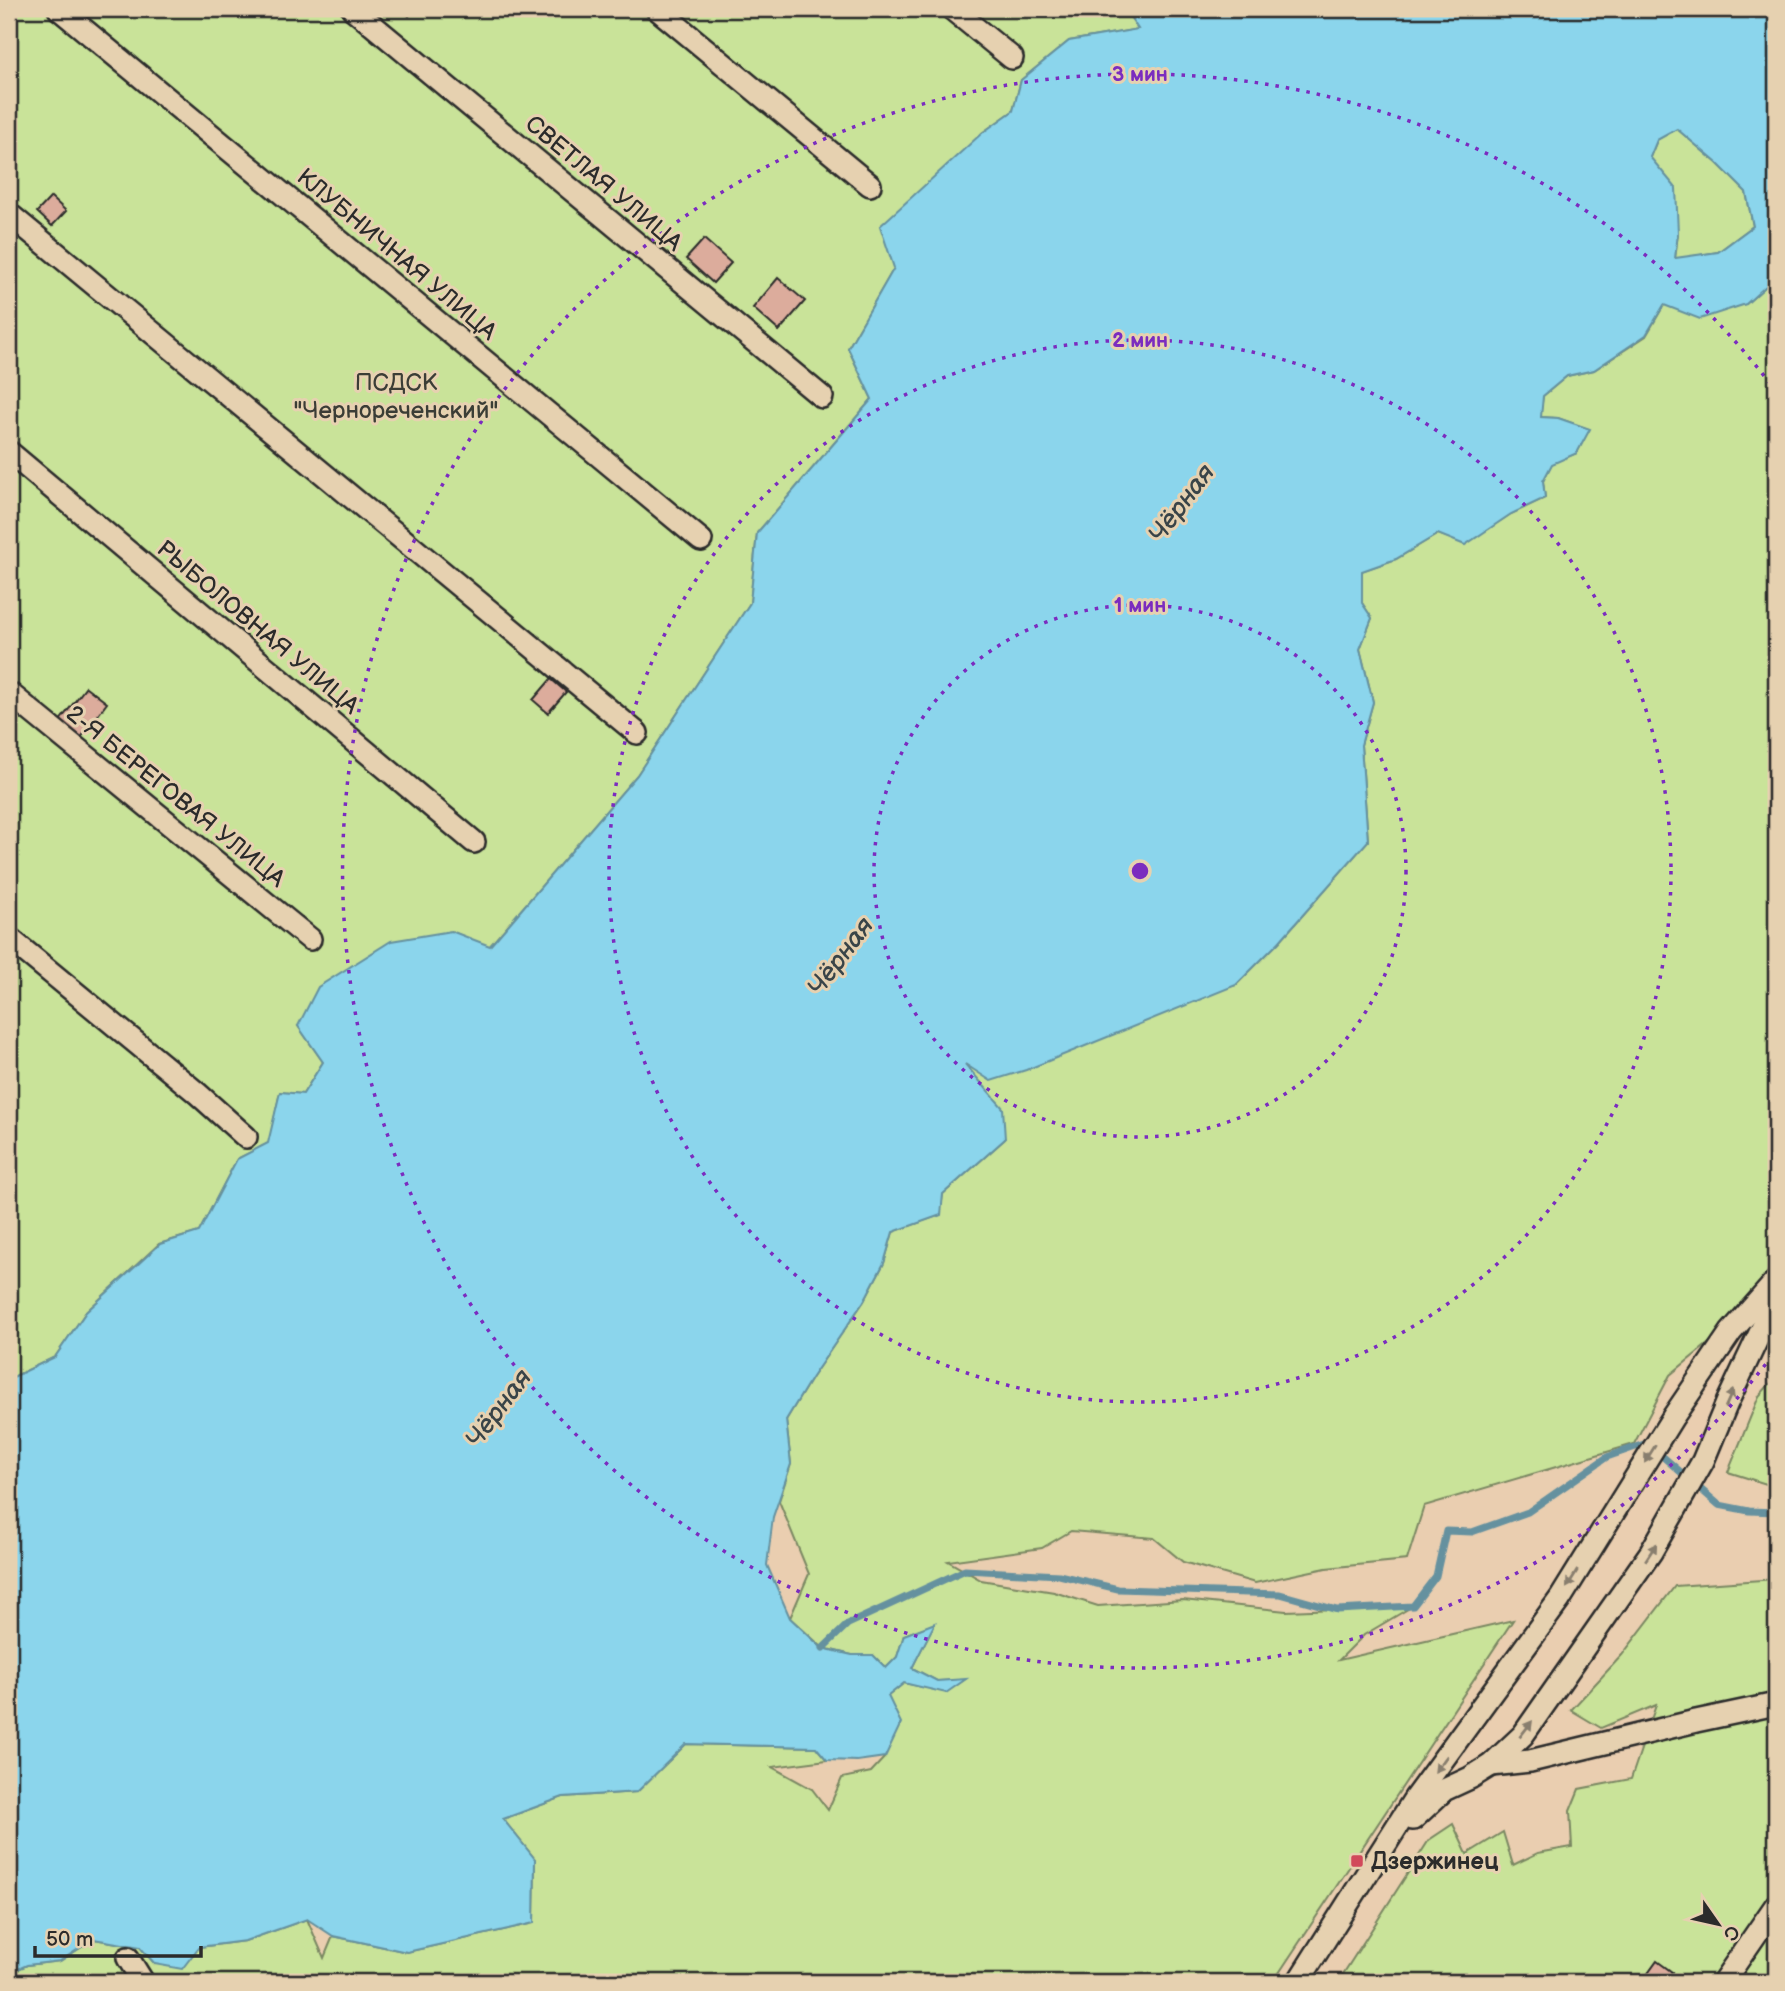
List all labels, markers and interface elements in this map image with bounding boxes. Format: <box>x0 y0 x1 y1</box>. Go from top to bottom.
text: 3 мин <box>1112 62 1168 87</box>
street label: СВЕТЛАЯ УЛИЦА <box>519 109 688 258</box>
street label: КЛУБНИЧНАЯ УЛИЦА <box>291 162 503 347</box>
text: 2 мин <box>1112 328 1168 353</box>
park label: ПСДСК "Чернореченский" <box>294 368 498 425</box>
water label: Чёрная <box>1142 458 1222 550</box>
street label: РЫБОЛОВНАЯ УЛИЦА <box>151 534 365 721</box>
text: 1 мин <box>1114 593 1166 618</box>
street label: 2-Я БЕРЕГОВАЯ УЛИЦА <box>60 699 291 894</box>
centre of rings <box>1128 859 1152 883</box>
water label: Чёрная <box>801 911 881 1003</box>
water label: Чёрная <box>459 1363 539 1455</box>
one-way arrow <box>1724 1388 1735 1409</box>
one-way arrow <box>1644 1444 1657 1463</box>
one-way arrow <box>1644 1543 1658 1561</box>
one-way arrow <box>1566 1569 1579 1588</box>
one-way arrow <box>1519 1720 1533 1738</box>
one-way arrow <box>1434 1755 1448 1774</box>
place label: Дзержинец <box>1371 1847 1499 1876</box>
marker: Дзержинец <box>1349 1853 1365 1869</box>
north arrow <box>1684 1890 1754 1960</box>
scale bar <box>35 1914 201 1958</box>
text: С <box>1718 1921 1744 1945</box>
text: 50 m <box>46 1927 93 1952</box>

